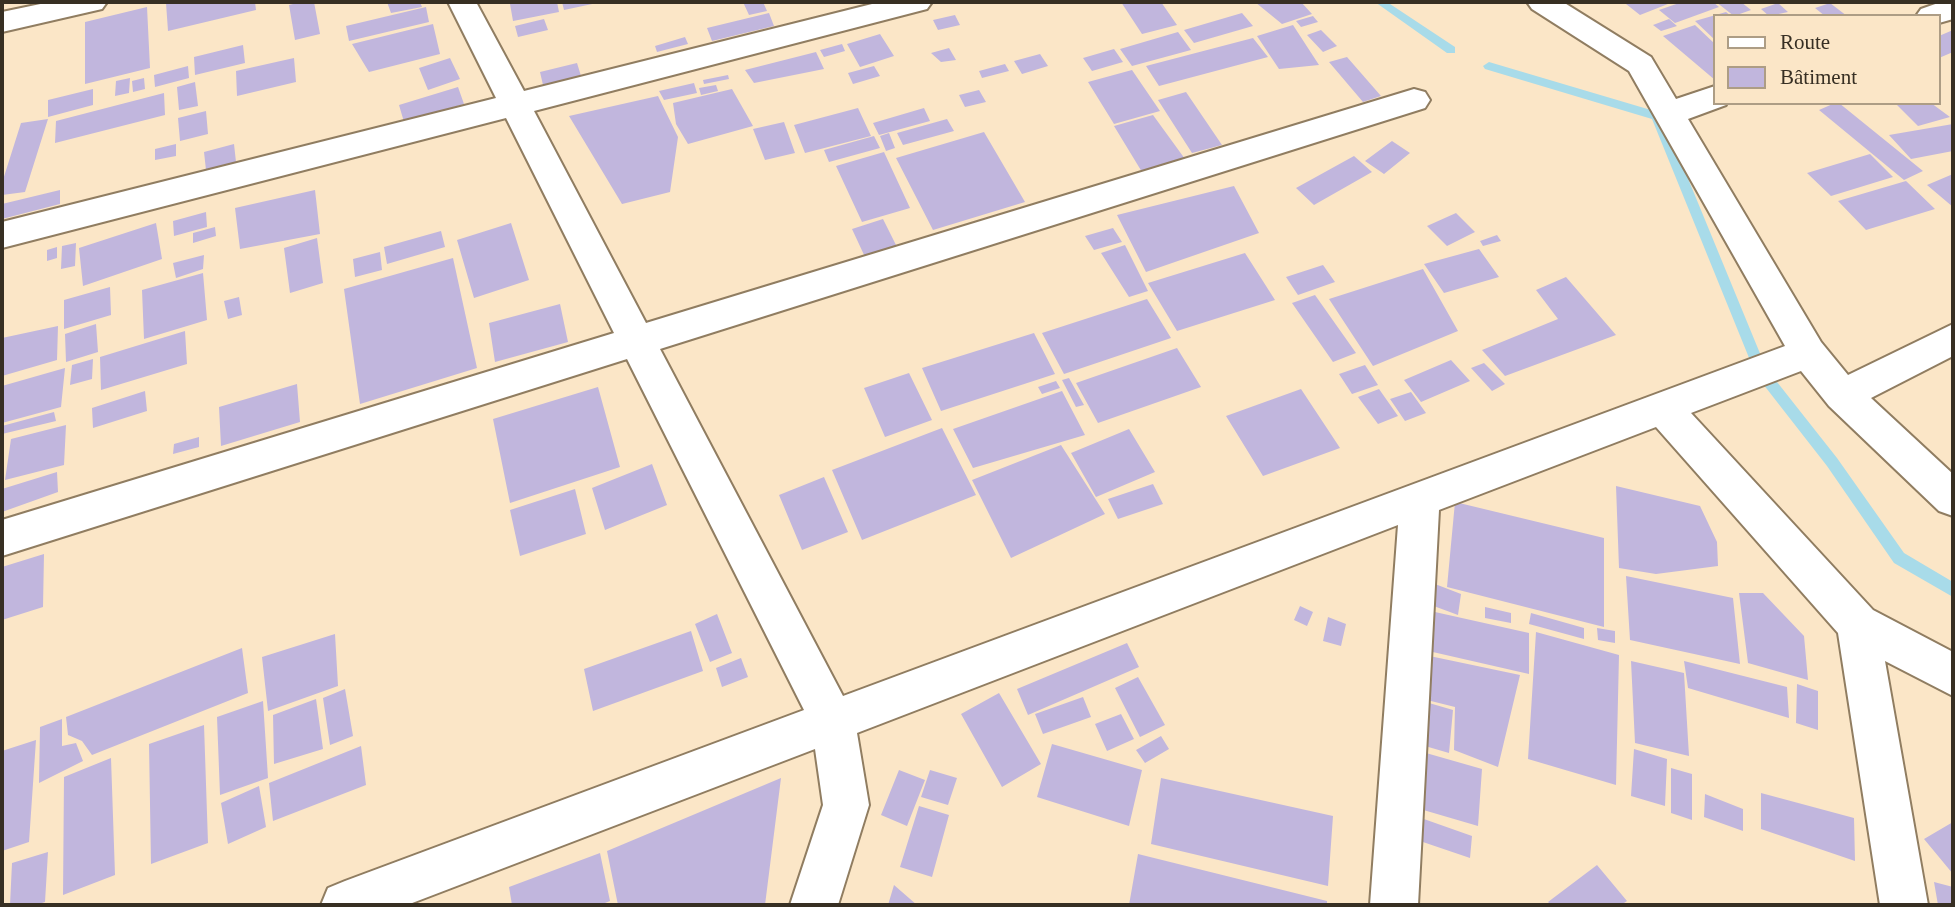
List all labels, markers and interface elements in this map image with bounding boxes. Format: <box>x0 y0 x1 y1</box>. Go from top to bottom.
legend <box>1714 14 1941 105</box>
text: Route <box>1780 30 1830 54</box>
text: Bâtiment <box>1780 65 1857 89</box>

